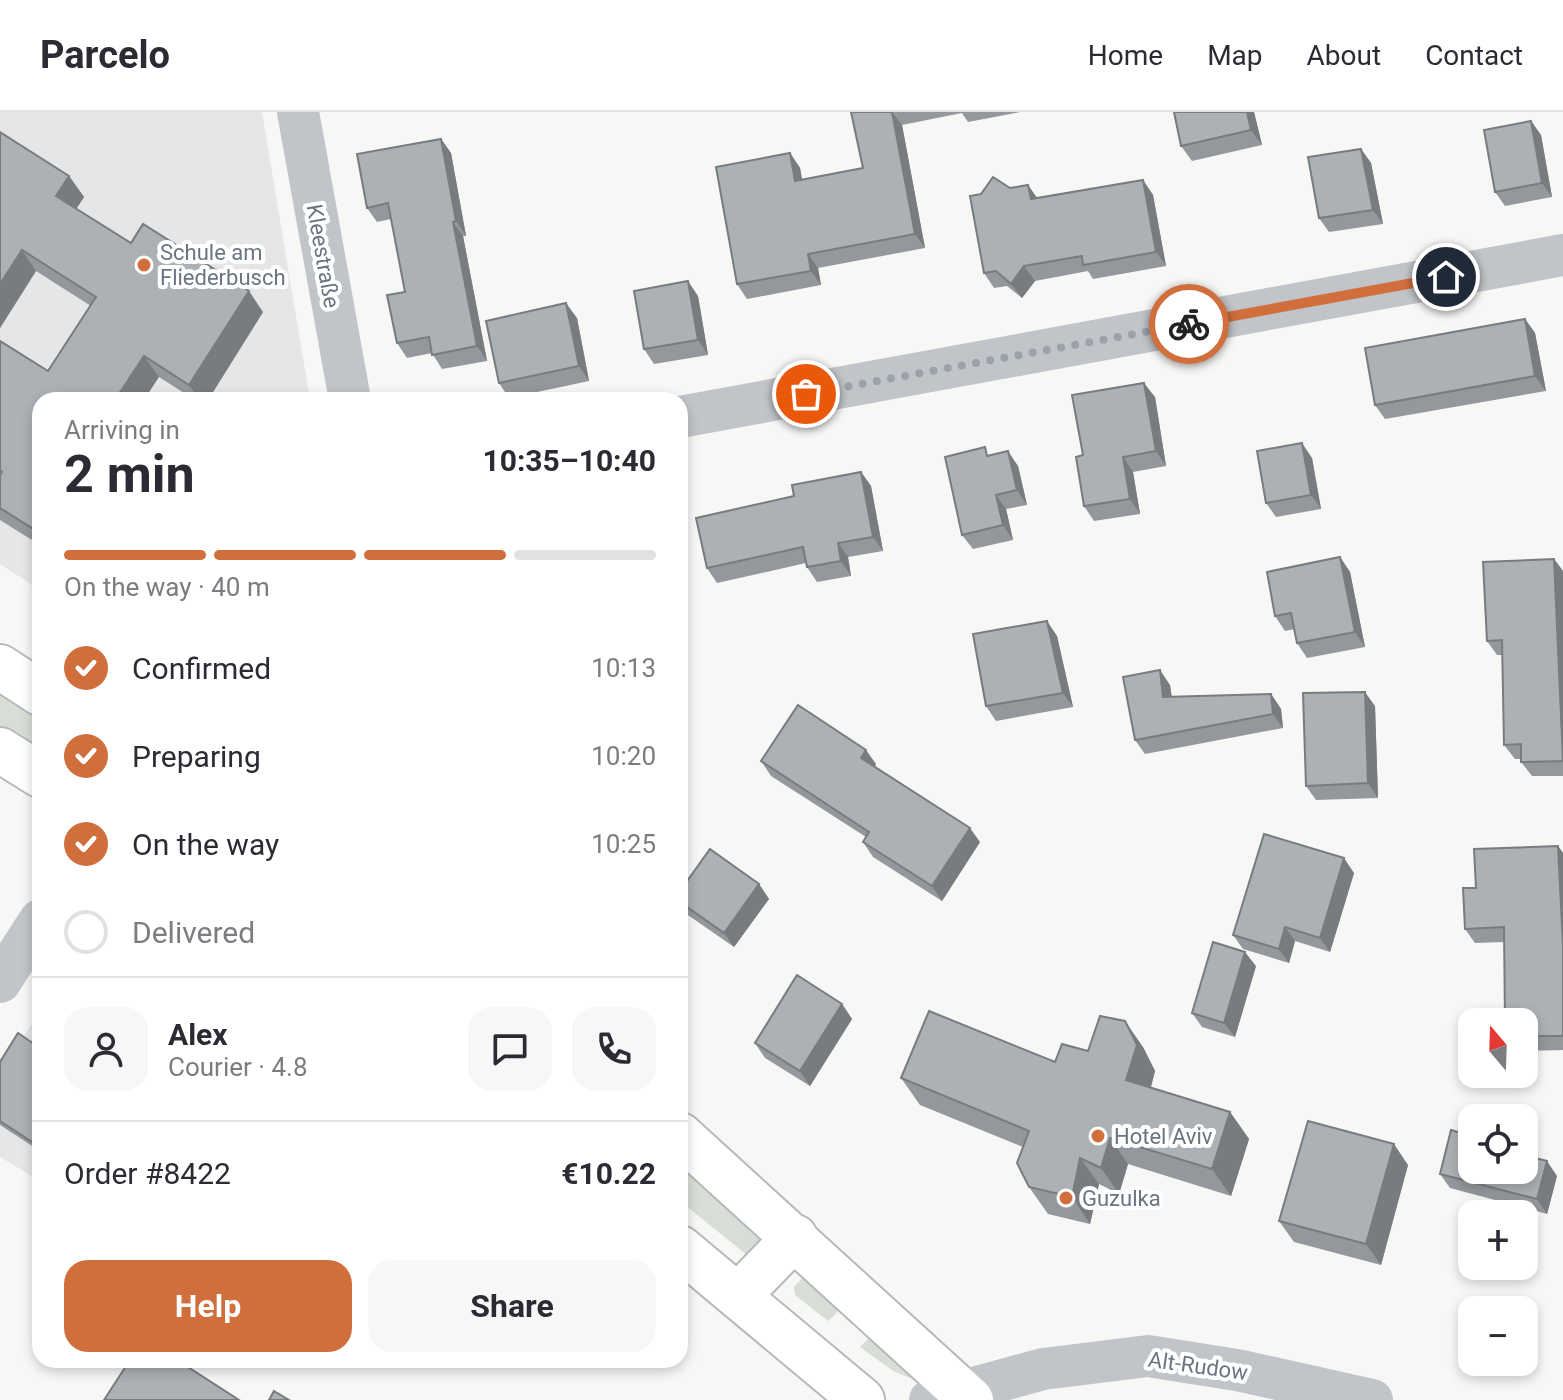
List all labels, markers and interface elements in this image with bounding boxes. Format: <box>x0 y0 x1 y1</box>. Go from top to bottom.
text: Parcelo <box>40 33 170 77</box>
text: Home <box>1088 39 1163 72</box>
text: Map <box>1207 39 1263 72</box>
text: About <box>1307 39 1381 72</box>
text: Contact <box>1425 39 1523 72</box>
street label: Kleestraße <box>302 202 344 310</box>
place label: Schule am Fliederbusch <box>160 240 286 290</box>
pin <box>1412 243 1480 311</box>
icon: home <box>1424 255 1468 299</box>
marker: Schule am Fliederbusch <box>135 256 153 274</box>
courier <box>1149 284 1229 364</box>
icon: bike <box>1167 302 1211 346</box>
pin <box>772 360 840 428</box>
icon: bag <box>784 372 828 416</box>
text: Arriving in <box>64 415 180 445</box>
text: 10:35–10:40 <box>482 443 656 478</box>
text: 2 min <box>64 444 195 505</box>
text: On the way · 40 m <box>64 572 270 602</box>
icon: check <box>64 646 108 690</box>
text: Confirmed <box>132 651 271 686</box>
text: 10:13 <box>591 653 656 683</box>
icon: check <box>64 734 108 778</box>
text: Preparing <box>132 739 261 774</box>
text: 10:20 <box>591 741 656 771</box>
icon: check <box>64 822 108 866</box>
text: On the way <box>132 827 279 862</box>
text: 10:25 <box>591 829 656 859</box>
text: Delivered <box>132 915 255 950</box>
button: person <box>64 1007 148 1091</box>
button: chat <box>468 1007 552 1091</box>
button: phone <box>572 1007 656 1091</box>
north arrow <box>1458 1008 1538 1088</box>
map controls <box>1458 1008 1538 1376</box>
text: Alex <box>168 1017 228 1052</box>
text: Courier · 4.8 <box>168 1052 308 1082</box>
button: locate <box>1458 1104 1538 1184</box>
place label: Hotel Aviv <box>1114 1124 1213 1149</box>
marker: Hotel Aviv <box>1089 1127 1107 1145</box>
text: Order #8422 <box>64 1156 231 1191</box>
text: €10.22 <box>561 1156 656 1191</box>
place label: Guzulka <box>1082 1186 1161 1211</box>
marker: Guzulka <box>1057 1189 1075 1207</box>
button: + <box>1458 1200 1538 1280</box>
button: Help <box>64 1260 352 1352</box>
button: Share <box>368 1260 656 1352</box>
button: − <box>1458 1296 1538 1376</box>
street label: Alt-Rudow <box>1147 1347 1250 1385</box>

